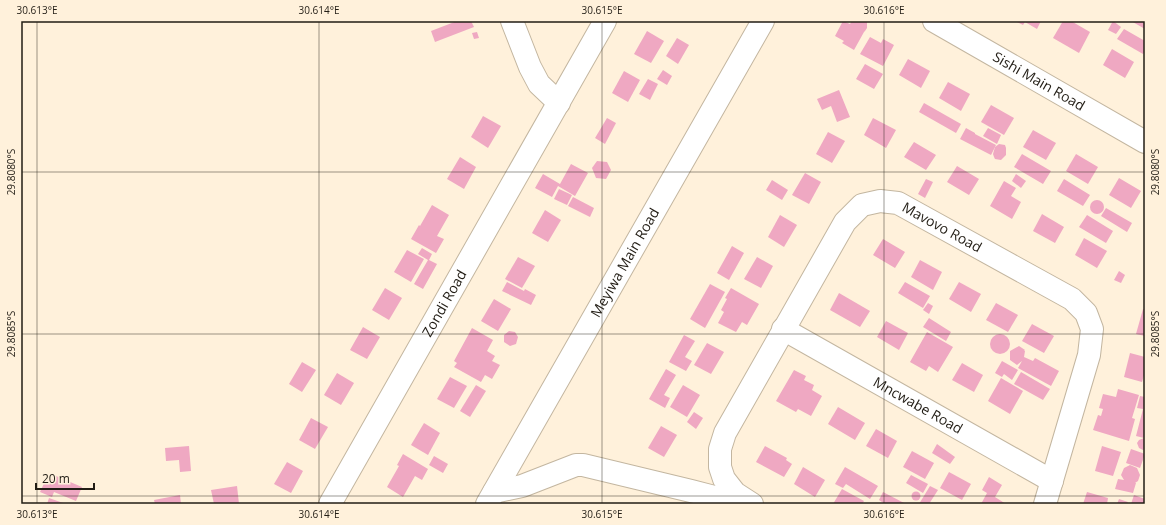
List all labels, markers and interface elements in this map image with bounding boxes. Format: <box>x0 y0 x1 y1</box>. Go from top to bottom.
text: 30.613°E <box>16 3 58 17</box>
text: 30.614°E <box>298 3 340 17</box>
text: 30.615°E <box>581 3 623 17</box>
text: 30.616°E <box>863 3 905 17</box>
street label: Sishi Main Road <box>990 47 1089 115</box>
text: 29.8080°S <box>4 149 18 195</box>
text: 29.8080°S <box>1148 149 1162 195</box>
street label: Mavovo Road <box>899 197 985 256</box>
street label: Meyiwa Main Road <box>586 204 663 320</box>
street label: Zondi Road <box>417 266 470 340</box>
text: 29.8085°S <box>4 311 18 357</box>
text: 29.8085°S <box>1148 311 1162 357</box>
street label: Mncwabe Road <box>870 372 966 438</box>
scale bar <box>36 465 94 491</box>
text: 20 m <box>42 470 70 487</box>
text: 30.613°E <box>16 507 58 521</box>
text: 30.614°E <box>298 507 340 521</box>
text: 30.615°E <box>581 507 623 521</box>
text: 30.616°E <box>863 507 905 521</box>

